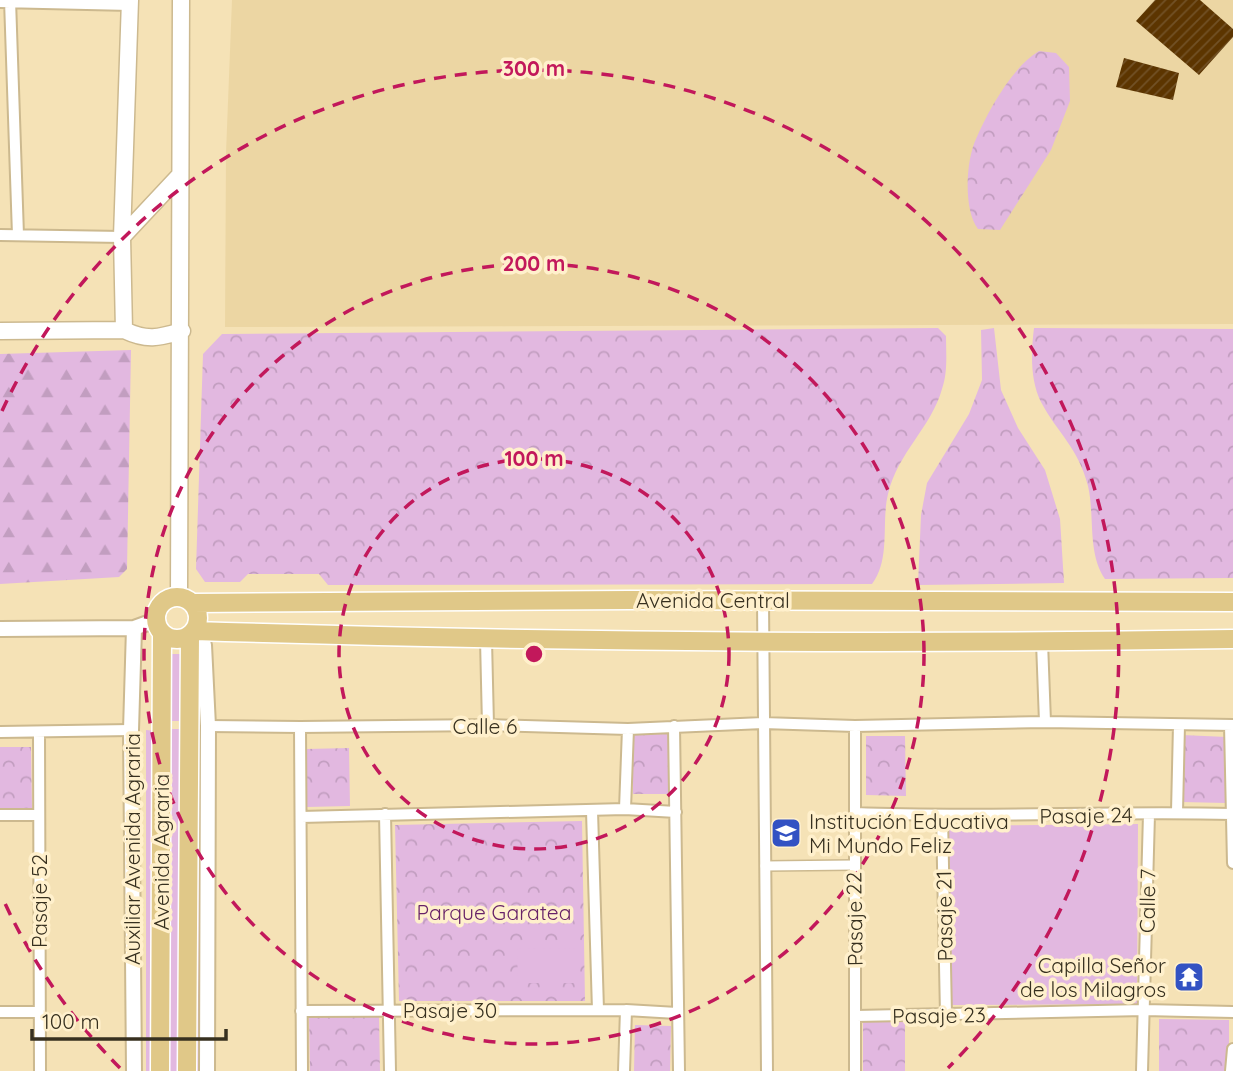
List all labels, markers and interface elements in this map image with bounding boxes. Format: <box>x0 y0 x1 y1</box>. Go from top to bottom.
text: 300 m <box>503 55 565 81</box>
text: 200 m <box>503 250 565 276</box>
text: 100 m <box>504 445 564 471</box>
street label: Avenida Central <box>636 587 790 613</box>
centre of rings <box>522 642 546 666</box>
street label: Calle 6 <box>453 713 517 739</box>
street label: Auxiliar Avenida Agraria <box>119 733 145 965</box>
street label: Avenida Agraria <box>148 774 174 930</box>
street label: Pasaje 24 <box>1039 801 1133 829</box>
place label: Institución Educativa Mi Mundo Feliz <box>809 808 1009 858</box>
school or university icon: Institución Educativa Mi Mundo Feliz <box>769 816 803 850</box>
street label: Pasaje 52 <box>26 854 52 948</box>
street label: Calle 7 <box>1133 868 1161 933</box>
street label: Pasaje 21 <box>930 870 958 962</box>
street label: Pasaje 22 <box>840 872 868 966</box>
park label: Parque Garatea <box>417 899 571 925</box>
place label: Capilla Señor de los Milagros <box>1020 952 1166 1002</box>
temple icon: Capilla Señor de los Milagros <box>1172 960 1206 994</box>
street label: Pasaje 30 <box>403 997 497 1023</box>
scale bar <box>32 998 226 1042</box>
street label: Pasaje 23 <box>892 1001 986 1029</box>
text: 100 m <box>42 1008 100 1034</box>

